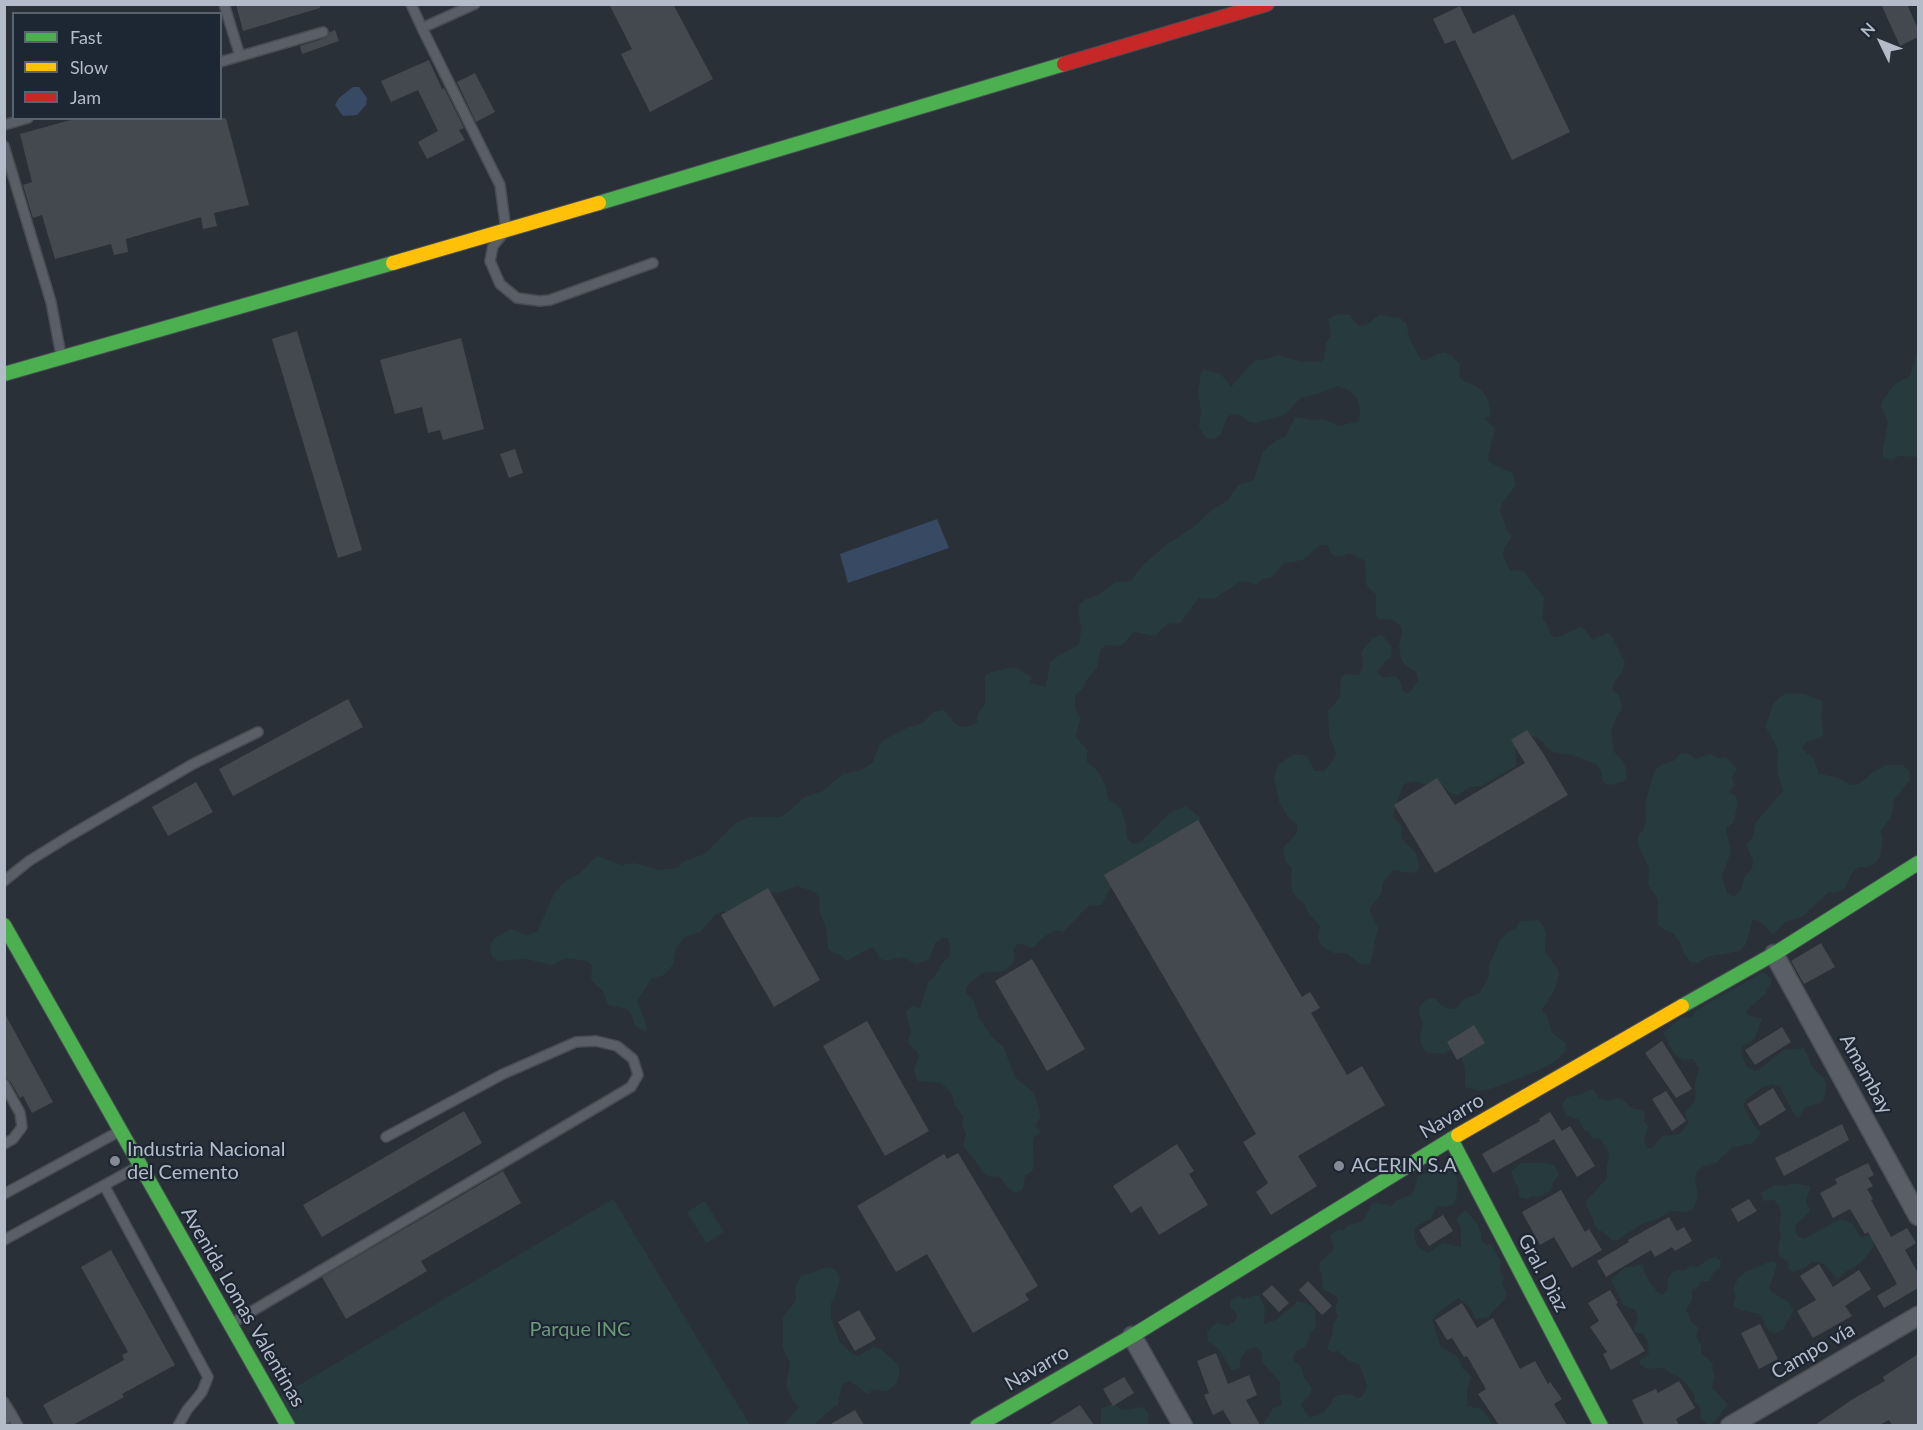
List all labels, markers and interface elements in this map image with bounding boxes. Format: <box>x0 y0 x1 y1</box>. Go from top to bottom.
legend <box>12 12 222 120</box>
north arrow <box>1851 12 1911 72</box>
text: N <box>1856 18 1879 40</box>
text: Fast <box>70 26 102 48</box>
text: Slow <box>70 56 108 78</box>
text: Jam <box>70 86 101 108</box>
street label: Amambay <box>1834 1030 1898 1118</box>
street label: Navarro <box>1416 1088 1488 1144</box>
place label: Industria Nacional del Cemento <box>127 1138 285 1185</box>
marker: Industria Nacional del Cemento <box>108 1154 122 1168</box>
place label: ACERIN S.A <box>1351 1154 1457 1178</box>
marker: ACERIN S.A <box>1332 1159 1346 1173</box>
street label: Avenida Lomas Valentinas <box>176 1203 310 1411</box>
street label: Gral. Diaz <box>1512 1230 1574 1316</box>
street label: Campo vía <box>1767 1317 1859 1385</box>
park label: Parque INC <box>530 1318 630 1342</box>
street label: Navarro <box>1001 1340 1073 1396</box>

